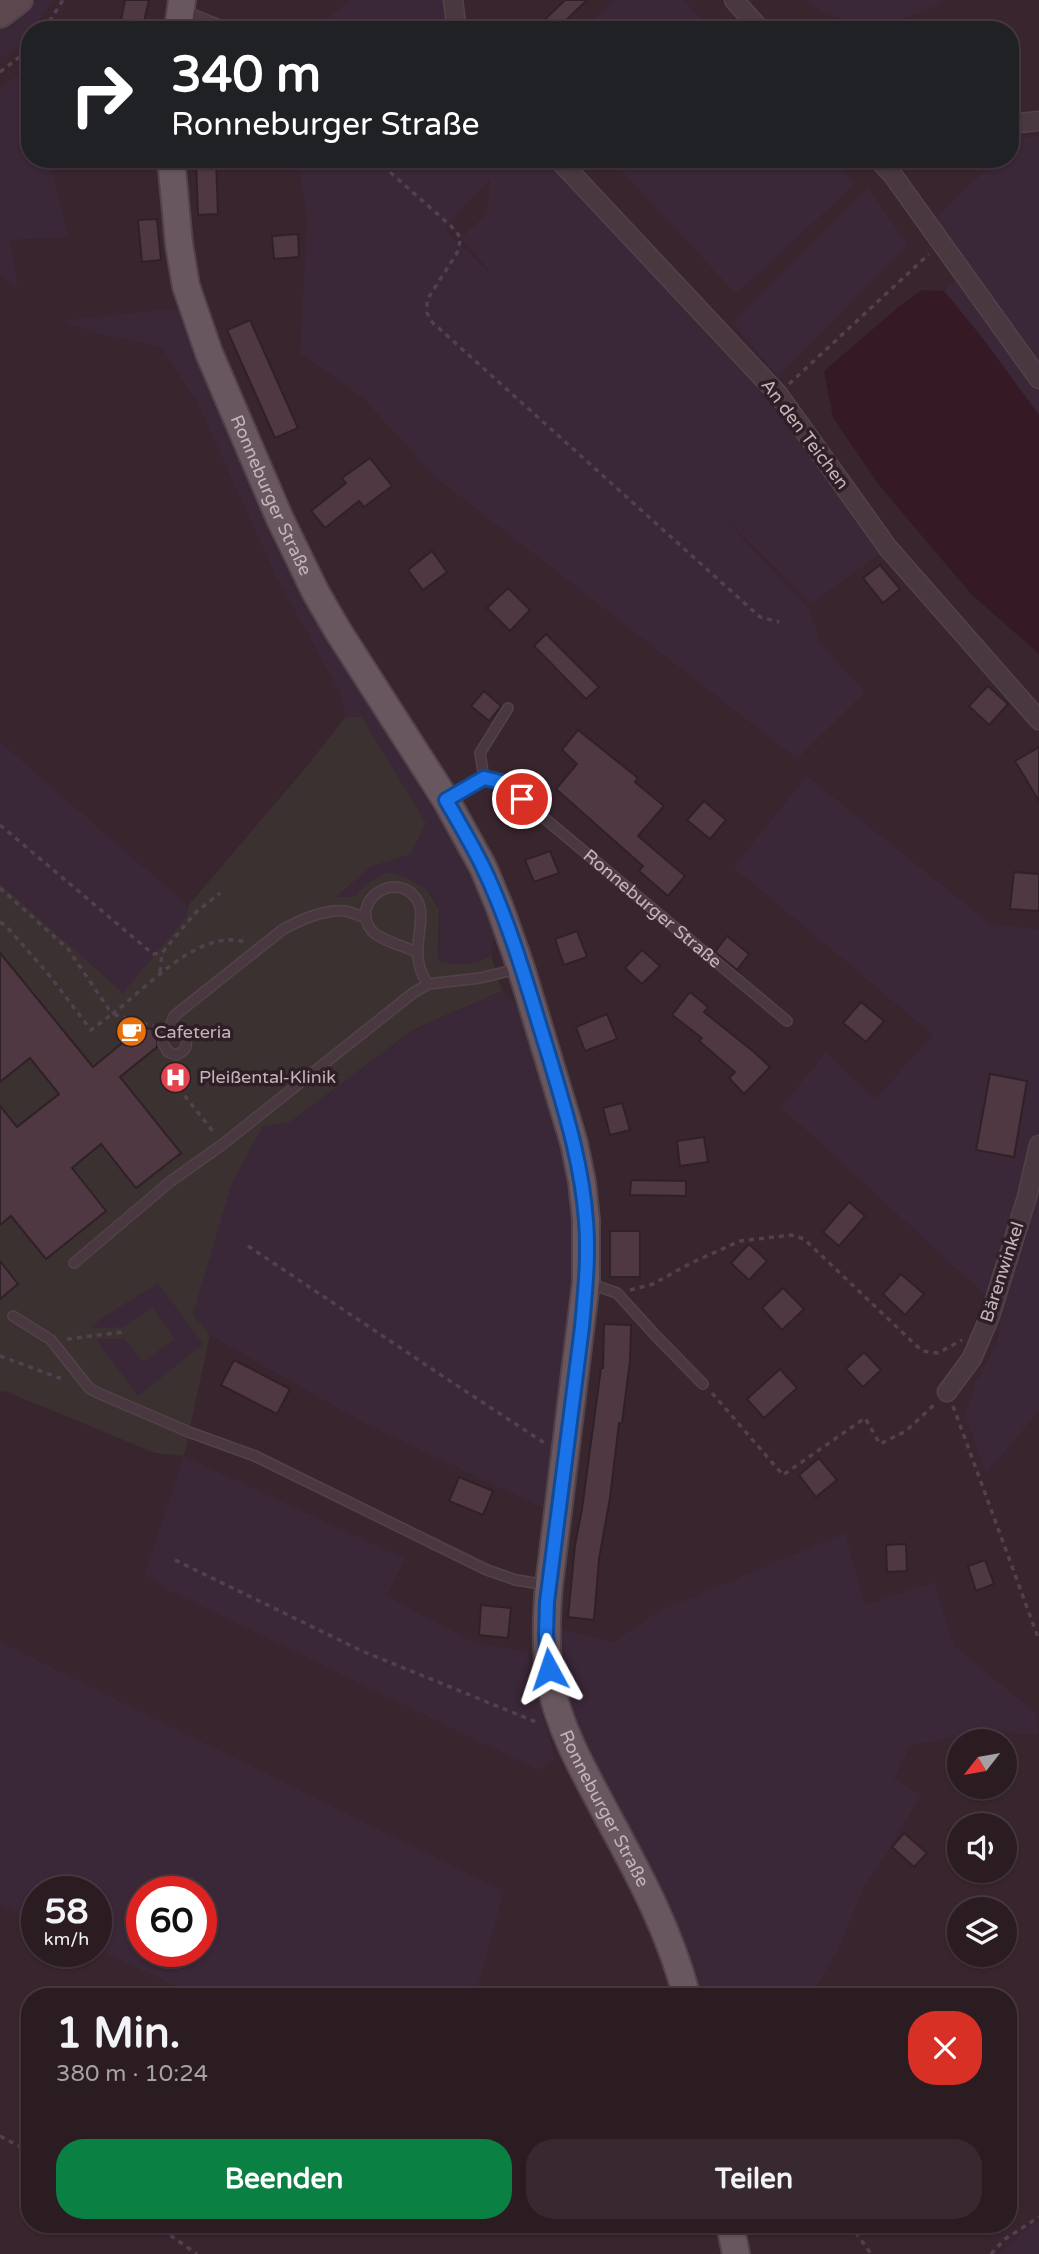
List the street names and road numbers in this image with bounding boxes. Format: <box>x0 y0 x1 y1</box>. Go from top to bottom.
street label: An den Teichen <box>756 375 854 493</box>
street label: Ronneburger Straße <box>226 411 317 579</box>
street label: Ronneburger Straße <box>579 844 726 973</box>
street label: Bärenwinkel <box>975 1219 1029 1325</box>
street label: Ronneburger Straße <box>555 1727 654 1891</box>

